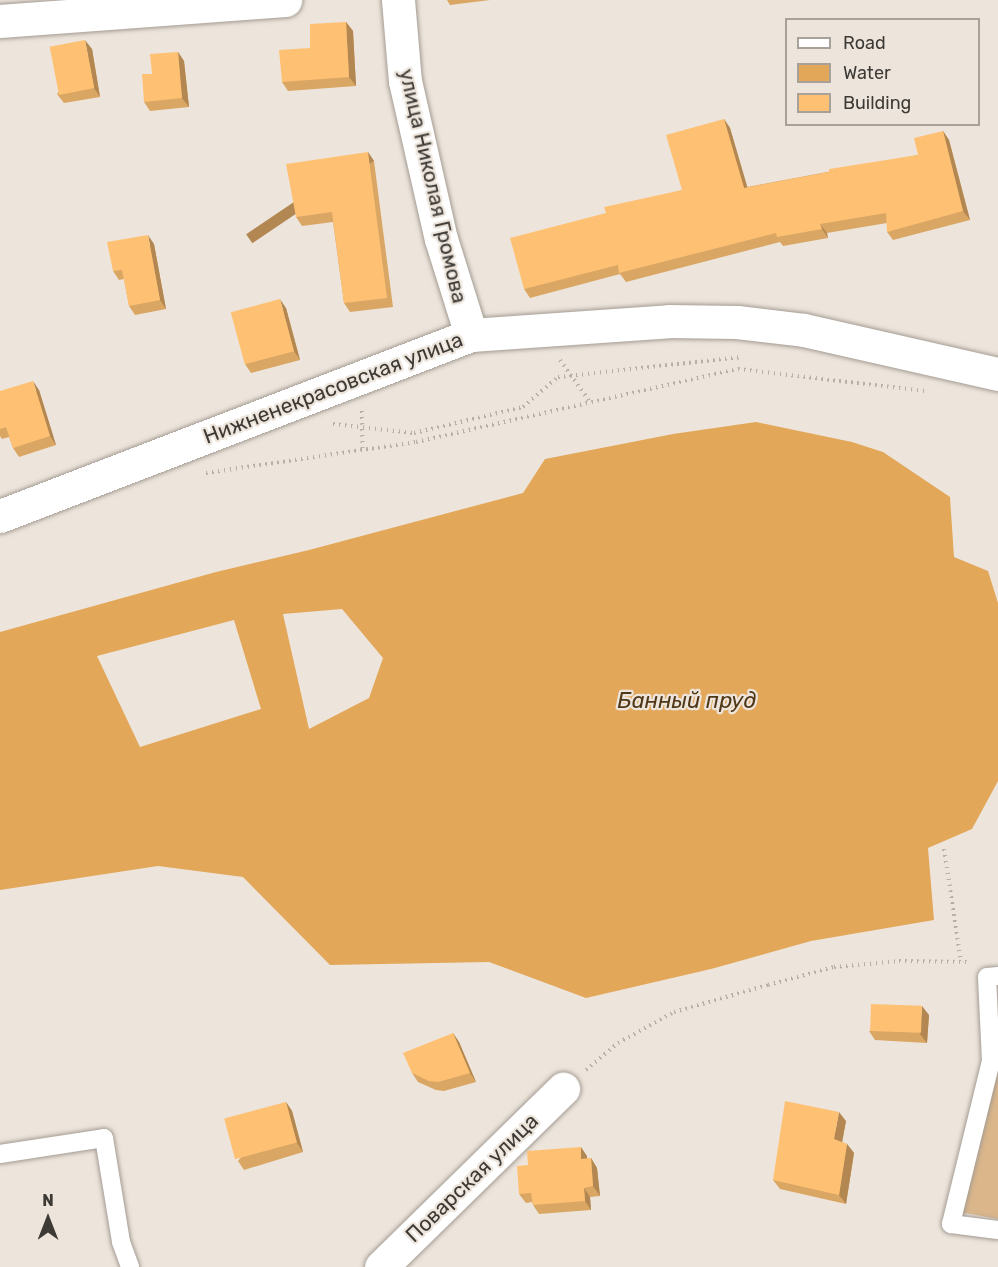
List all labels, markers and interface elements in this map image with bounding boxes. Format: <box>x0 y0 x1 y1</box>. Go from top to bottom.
legend <box>785 18 980 126</box>
text: Road <box>843 32 886 54</box>
text: Water <box>843 62 891 84</box>
street label: улица Николая Громова <box>394 66 472 306</box>
text: Building <box>843 92 911 114</box>
street label: Нижненекрасовская улица <box>200 327 466 449</box>
water label: Банный пруд <box>618 688 756 714</box>
street label: Поварская улица <box>401 1108 543 1248</box>
north arrow <box>18 1189 78 1249</box>
text: N <box>42 1191 54 1210</box>

